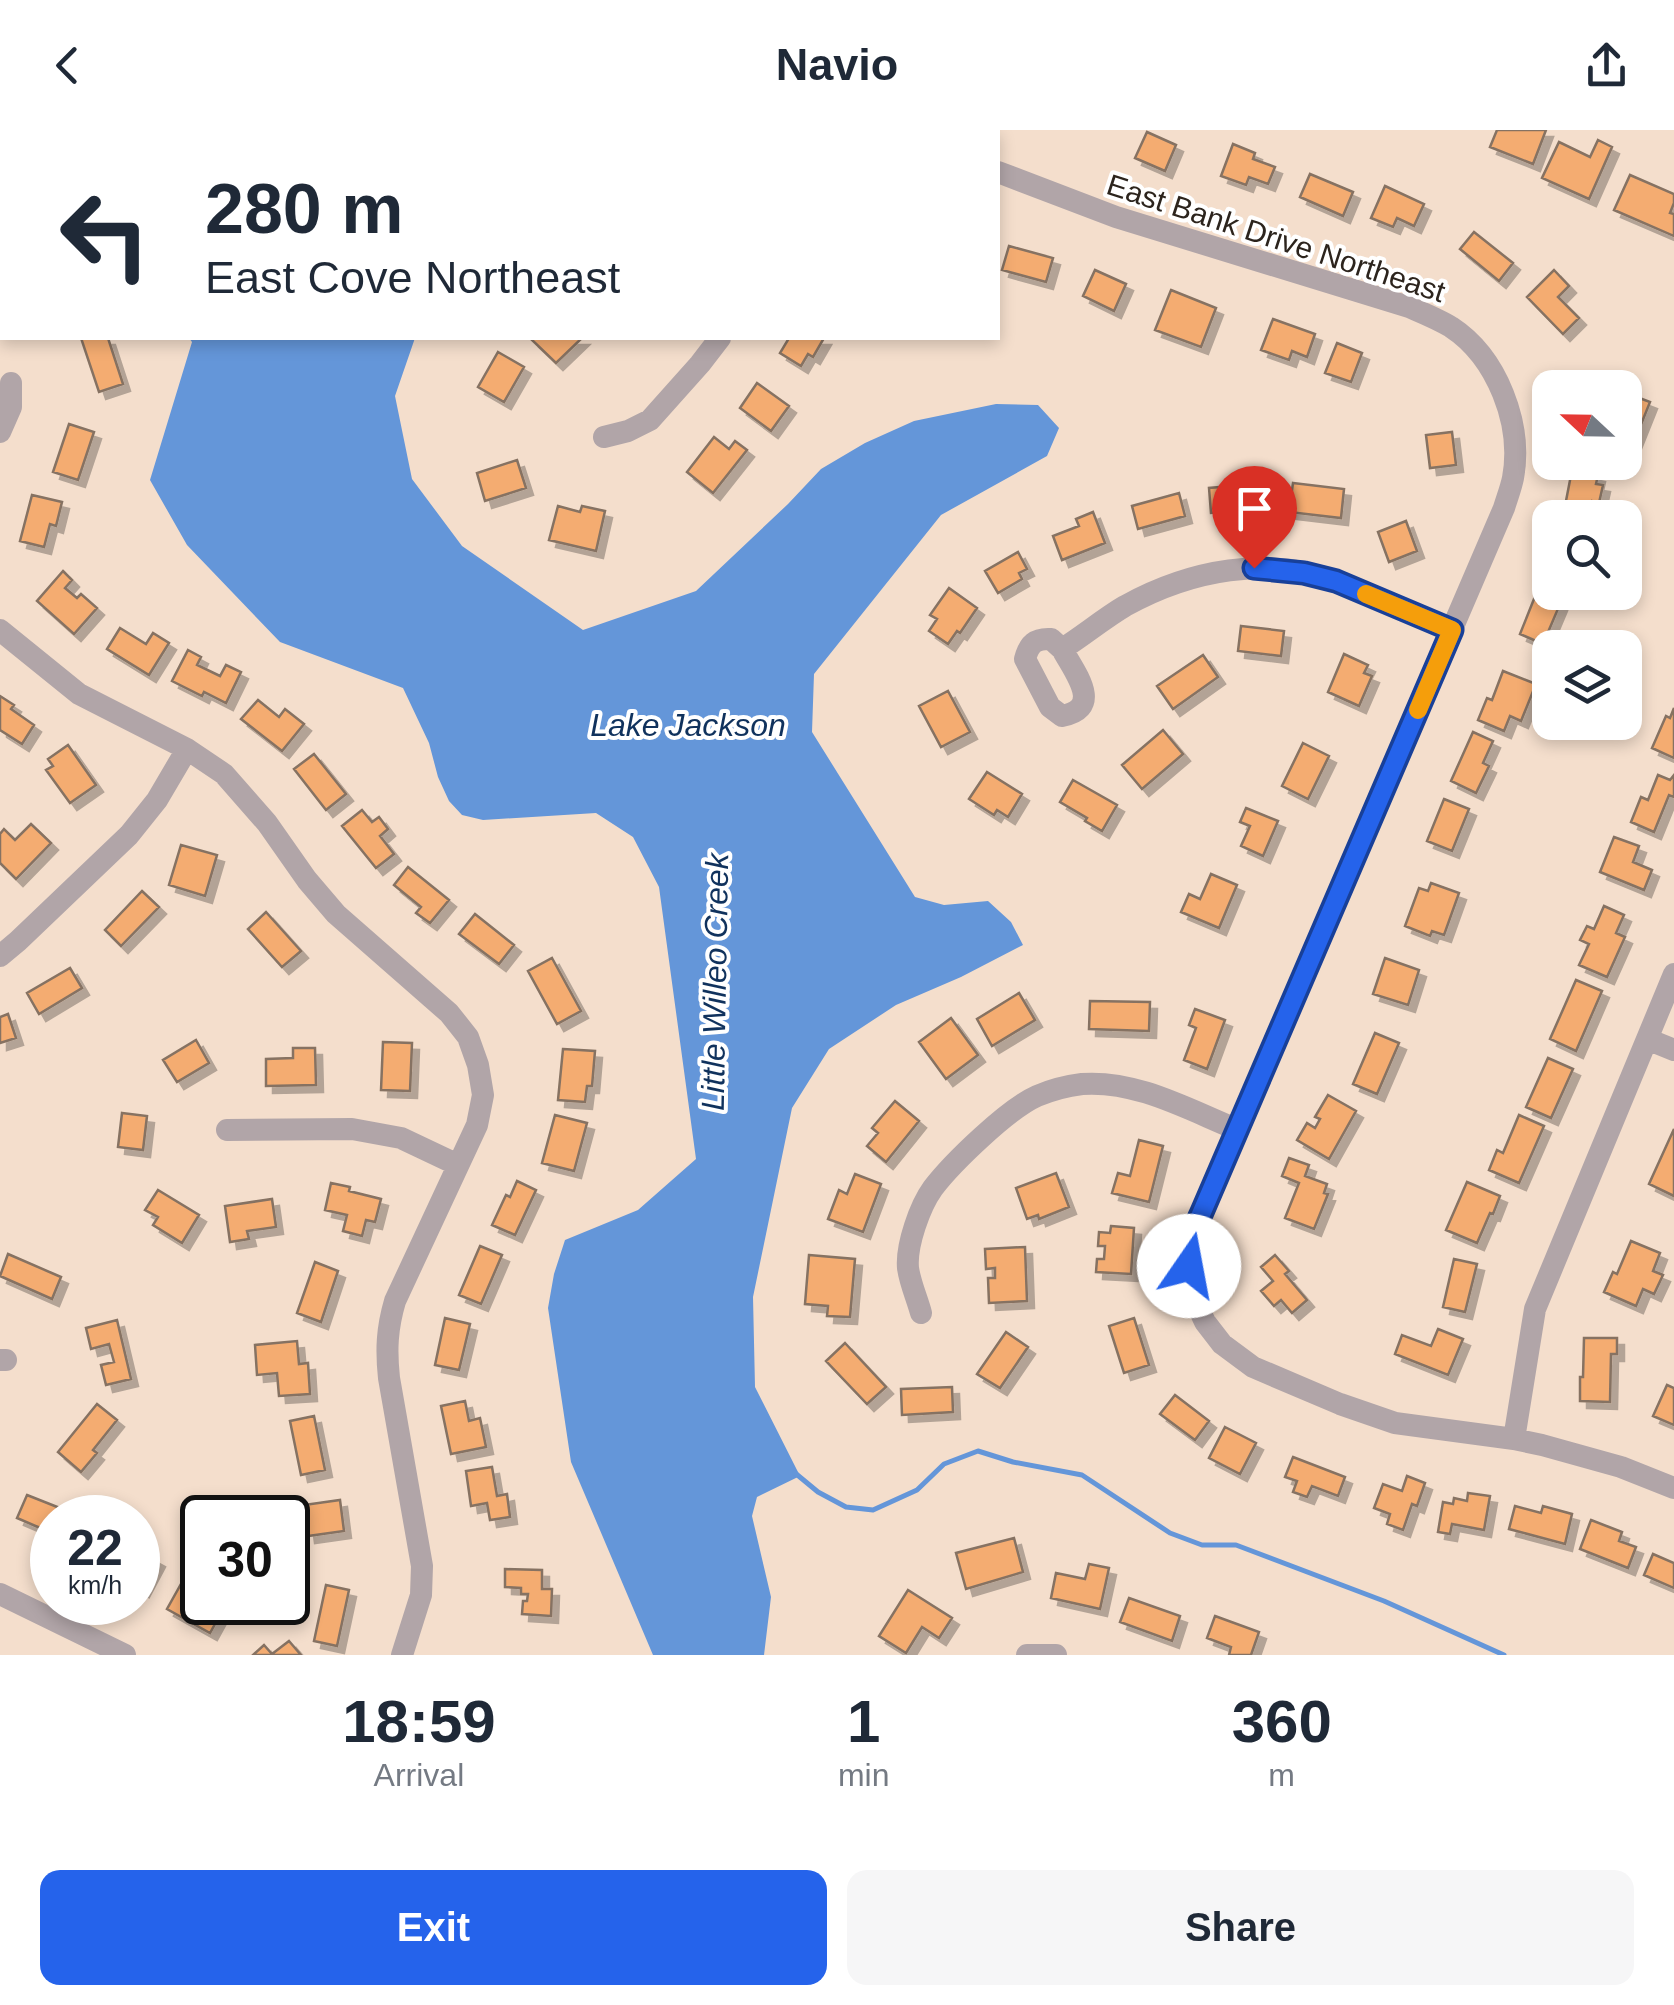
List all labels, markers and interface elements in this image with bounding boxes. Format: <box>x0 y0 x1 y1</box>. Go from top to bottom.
icon: back <box>40 38 95 93</box>
icon: share <box>1579 38 1634 93</box>
text: Navio <box>776 39 898 90</box>
street label: East Bank Drive Northeast <box>1103 168 1450 309</box>
icon: left <box>40 170 170 300</box>
text: 280 m <box>205 170 403 248</box>
text: East Cove Northeast <box>205 252 620 303</box>
north arrow <box>1532 370 1642 480</box>
map controls <box>1532 370 1642 740</box>
pin <box>1212 466 1297 569</box>
icon: arrive <box>1227 481 1282 536</box>
button: search <box>1532 500 1642 610</box>
button: layers <box>1532 630 1642 740</box>
water label: Lake Jackson <box>590 707 786 743</box>
water label: Little Willeo Creek <box>695 851 735 1111</box>
position arrow <box>1137 1214 1241 1318</box>
speed limit sign: 30 <box>180 1495 310 1625</box>
text: 22 <box>67 1520 123 1576</box>
text: km/h <box>68 1571 122 1599</box>
text: 18:59 <box>342 1688 496 1755</box>
text: 1 <box>847 1688 880 1755</box>
text: 360 <box>1232 1688 1332 1755</box>
text: Arrival <box>374 1757 464 1793</box>
text: min <box>838 1757 889 1793</box>
text: m <box>1268 1757 1295 1793</box>
button: Exit <box>40 1870 827 1985</box>
button: Share <box>847 1870 1634 1985</box>

